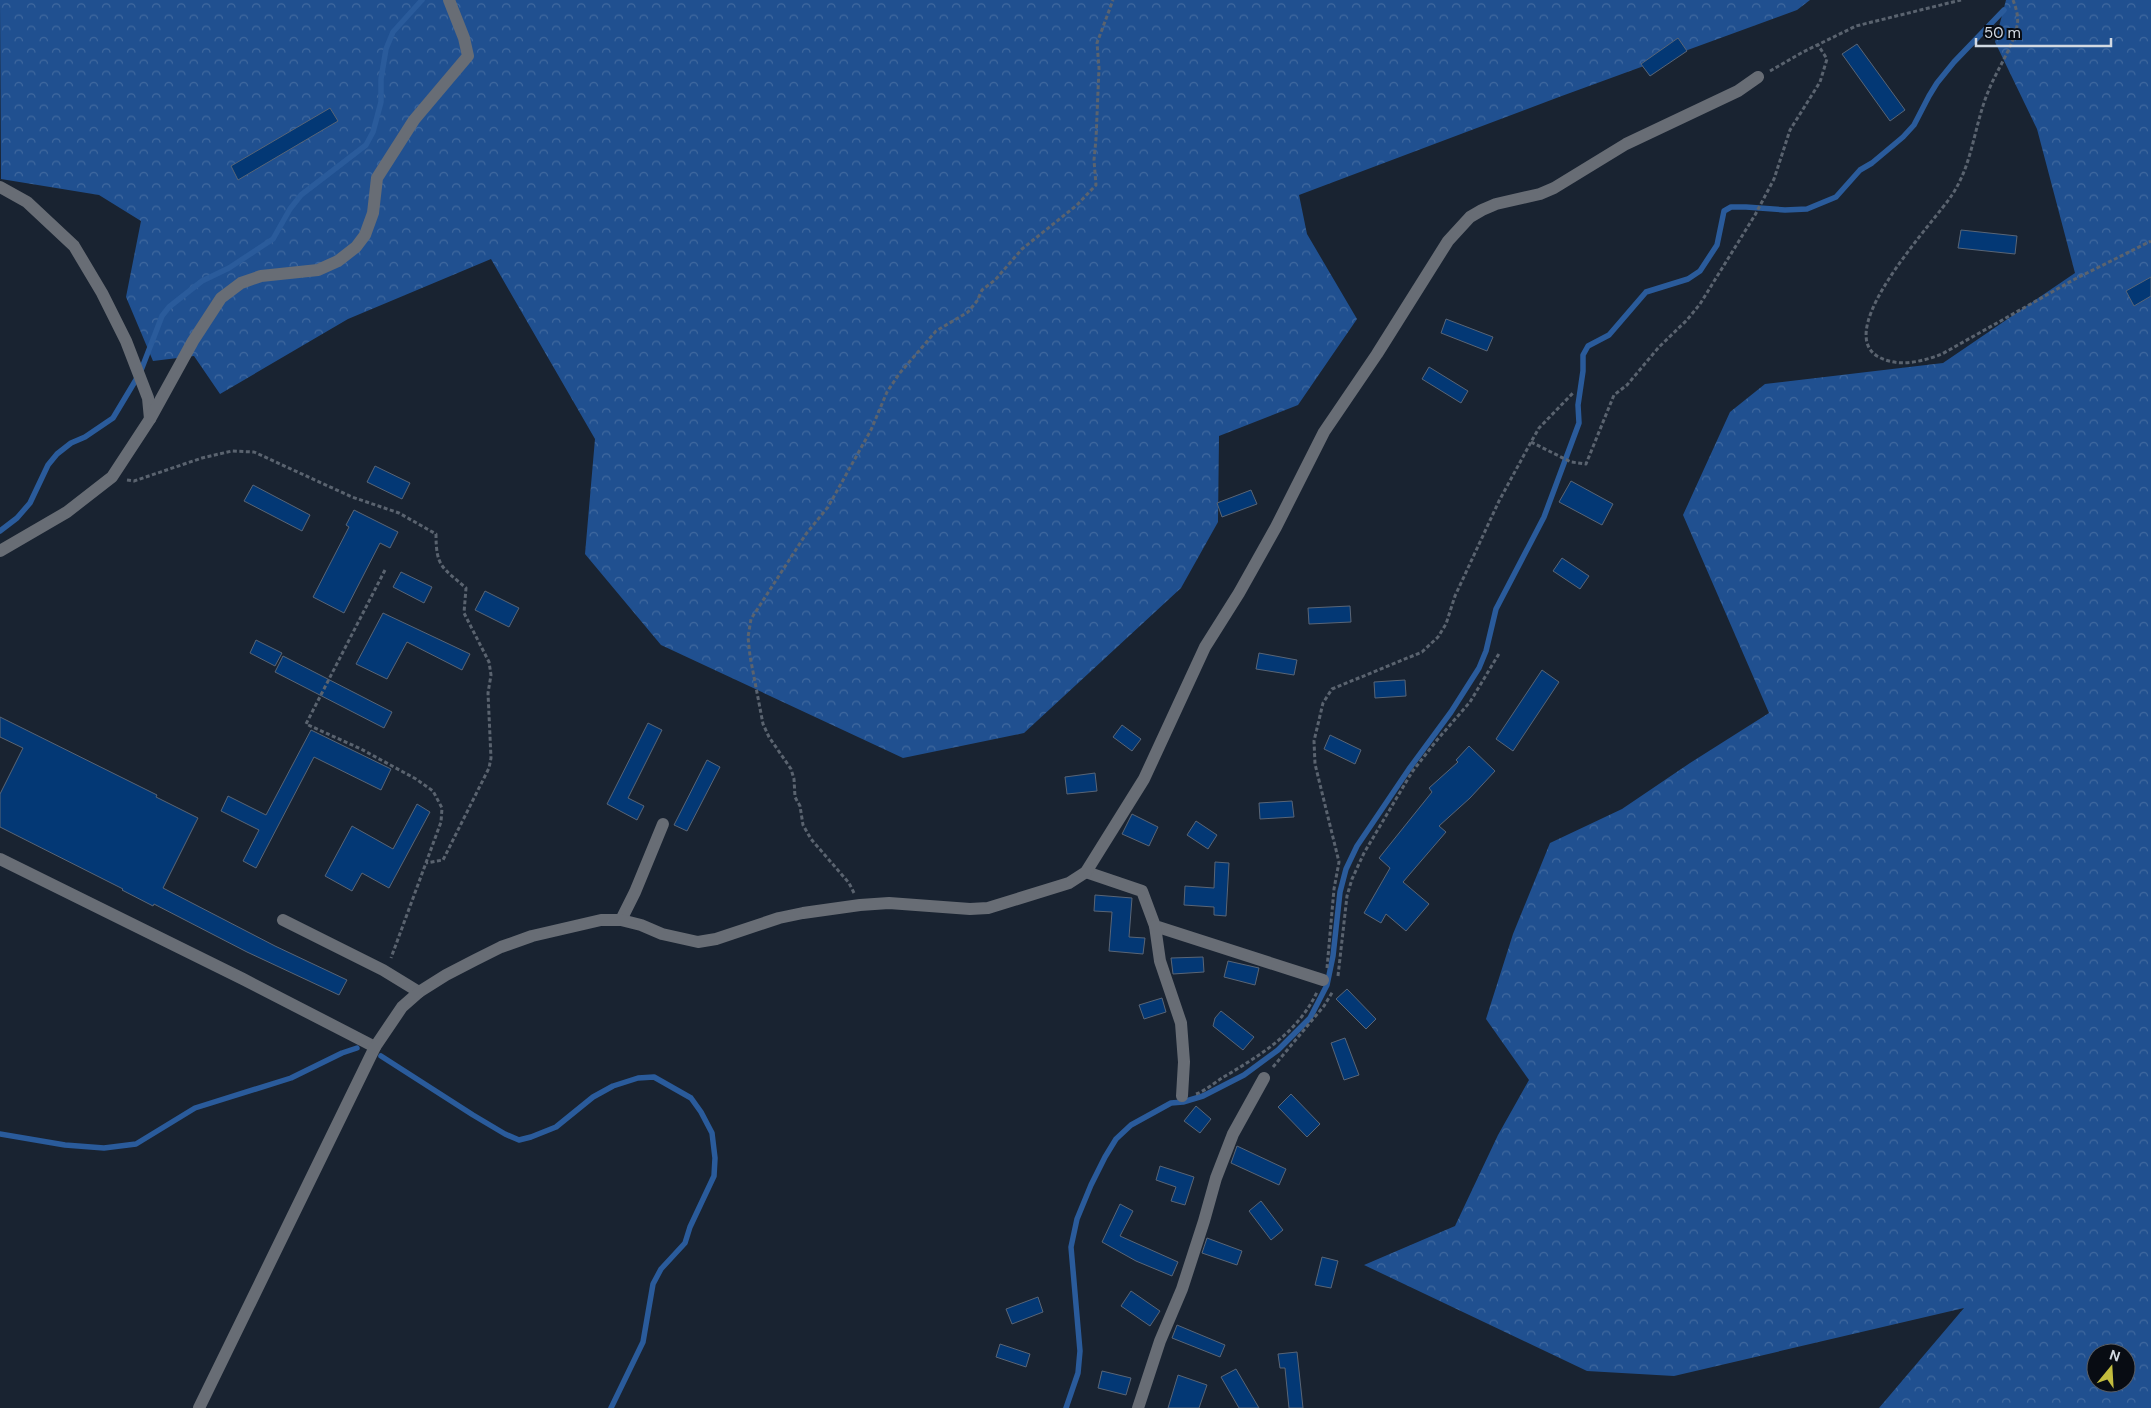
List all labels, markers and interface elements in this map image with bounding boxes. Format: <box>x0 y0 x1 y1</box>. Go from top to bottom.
scale bar <box>1976 15 2111 47</box>
text: 50 m <box>1984 23 2021 43</box>
north arrow <box>2086 1343 2136 1393</box>
text: N <box>2107 1345 2123 1366</box>

